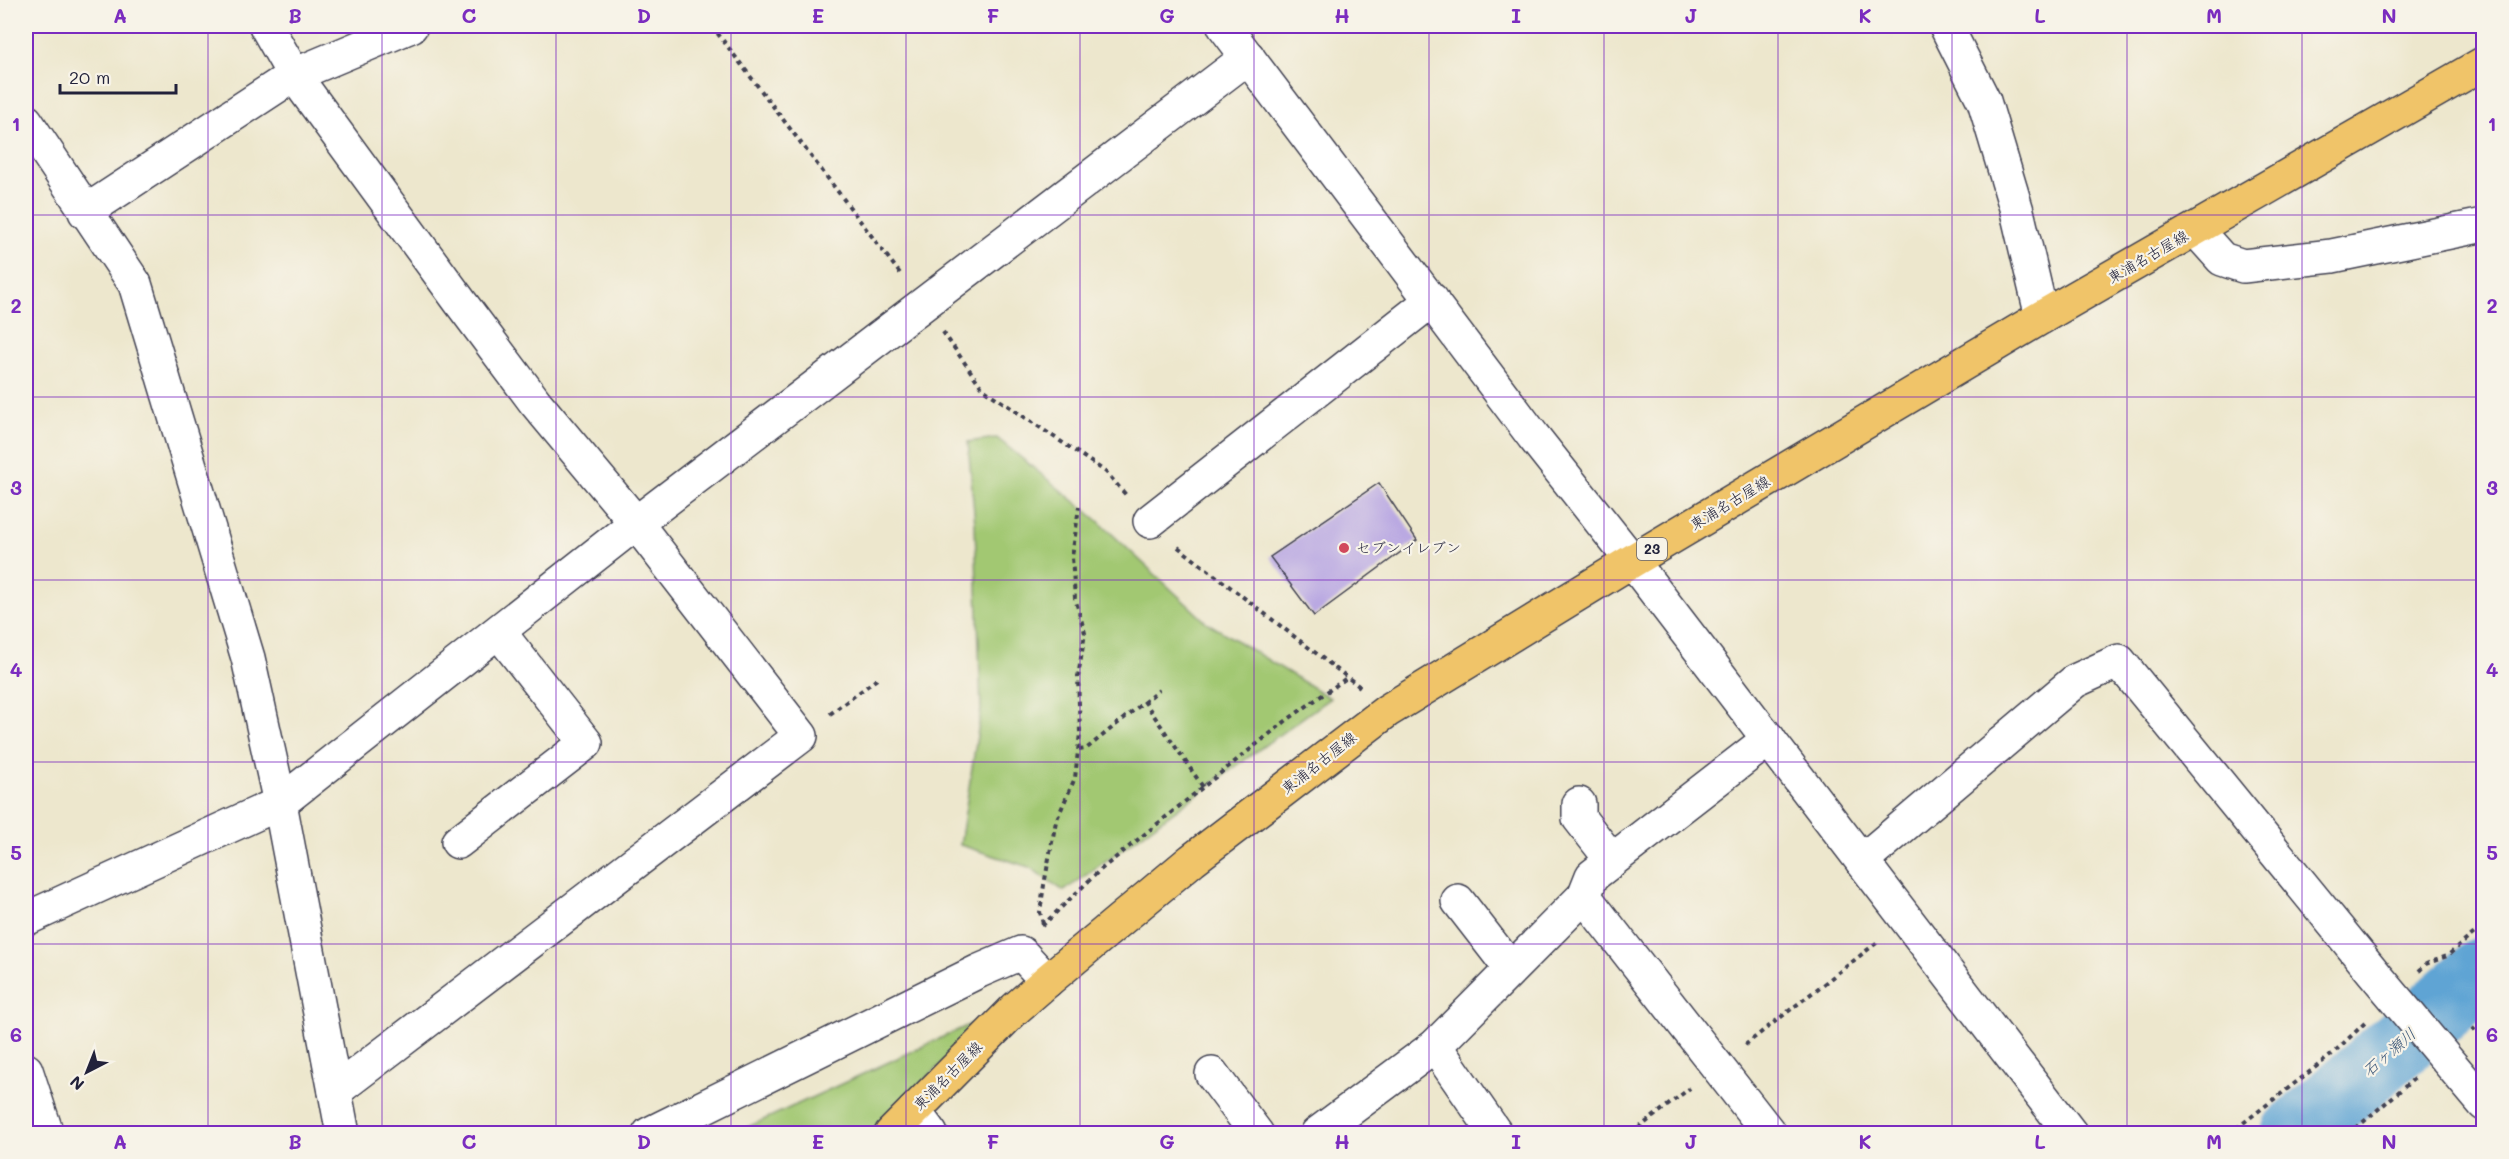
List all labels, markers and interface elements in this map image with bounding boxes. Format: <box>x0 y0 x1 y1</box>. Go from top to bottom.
text: A <box>113 2 127 28</box>
text: B <box>288 2 302 28</box>
text: C <box>462 2 477 28</box>
text: D <box>637 2 651 28</box>
text: E <box>812 2 824 28</box>
text: F <box>987 2 1000 28</box>
text: G <box>1159 2 1175 28</box>
text: H <box>1334 2 1350 28</box>
text: I <box>1511 2 1521 28</box>
text: J <box>1684 2 1698 28</box>
text: K <box>1858 2 1872 28</box>
text: L <box>2034 2 2046 28</box>
text: M <box>2206 2 2222 28</box>
text: N <box>2381 2 2397 28</box>
scale bar <box>60 57 176 95</box>
text: 20 m <box>69 65 110 89</box>
text: 1 <box>12 110 20 136</box>
text: 1 <box>2488 110 2496 136</box>
street label: 東浦名古屋線 <box>2104 225 2191 287</box>
text: 2 <box>10 292 22 318</box>
text: 2 <box>2486 292 2498 318</box>
street label: 東浦名古屋線 <box>1686 470 1773 534</box>
text: 3 <box>10 474 22 500</box>
text: 3 <box>2486 474 2498 500</box>
place label: セブンイレブン <box>1356 537 1461 557</box>
road number: 23 <box>1637 538 1667 560</box>
marker: セブンイレブン <box>1337 541 1351 555</box>
text: 4 <box>10 656 23 682</box>
text: 4 <box>2486 656 2499 682</box>
street label: 東浦名古屋線 <box>1277 727 1360 798</box>
text: 5 <box>10 839 22 865</box>
text: 5 <box>2486 839 2498 865</box>
text: 6 <box>10 1021 22 1047</box>
text: 6 <box>2486 1021 2498 1047</box>
water label: 石ヶ瀬川 <box>2358 1023 2420 1081</box>
street label: 東浦名古屋線 <box>908 1036 986 1114</box>
north arrow <box>57 1042 117 1102</box>
text: N <box>65 1072 88 1095</box>
text: A <box>113 1128 127 1154</box>
text: B <box>288 1128 302 1154</box>
text: C <box>462 1128 477 1154</box>
text: D <box>637 1128 651 1154</box>
text: E <box>812 1128 824 1154</box>
text: F <box>987 1128 1000 1154</box>
text: G <box>1159 1128 1175 1154</box>
text: H <box>1334 1128 1350 1154</box>
text: I <box>1511 1128 1521 1154</box>
text: J <box>1684 1128 1698 1154</box>
text: K <box>1858 1128 1872 1154</box>
text: L <box>2034 1128 2046 1154</box>
text: M <box>2206 1128 2222 1154</box>
text: N <box>2381 1128 2397 1154</box>

